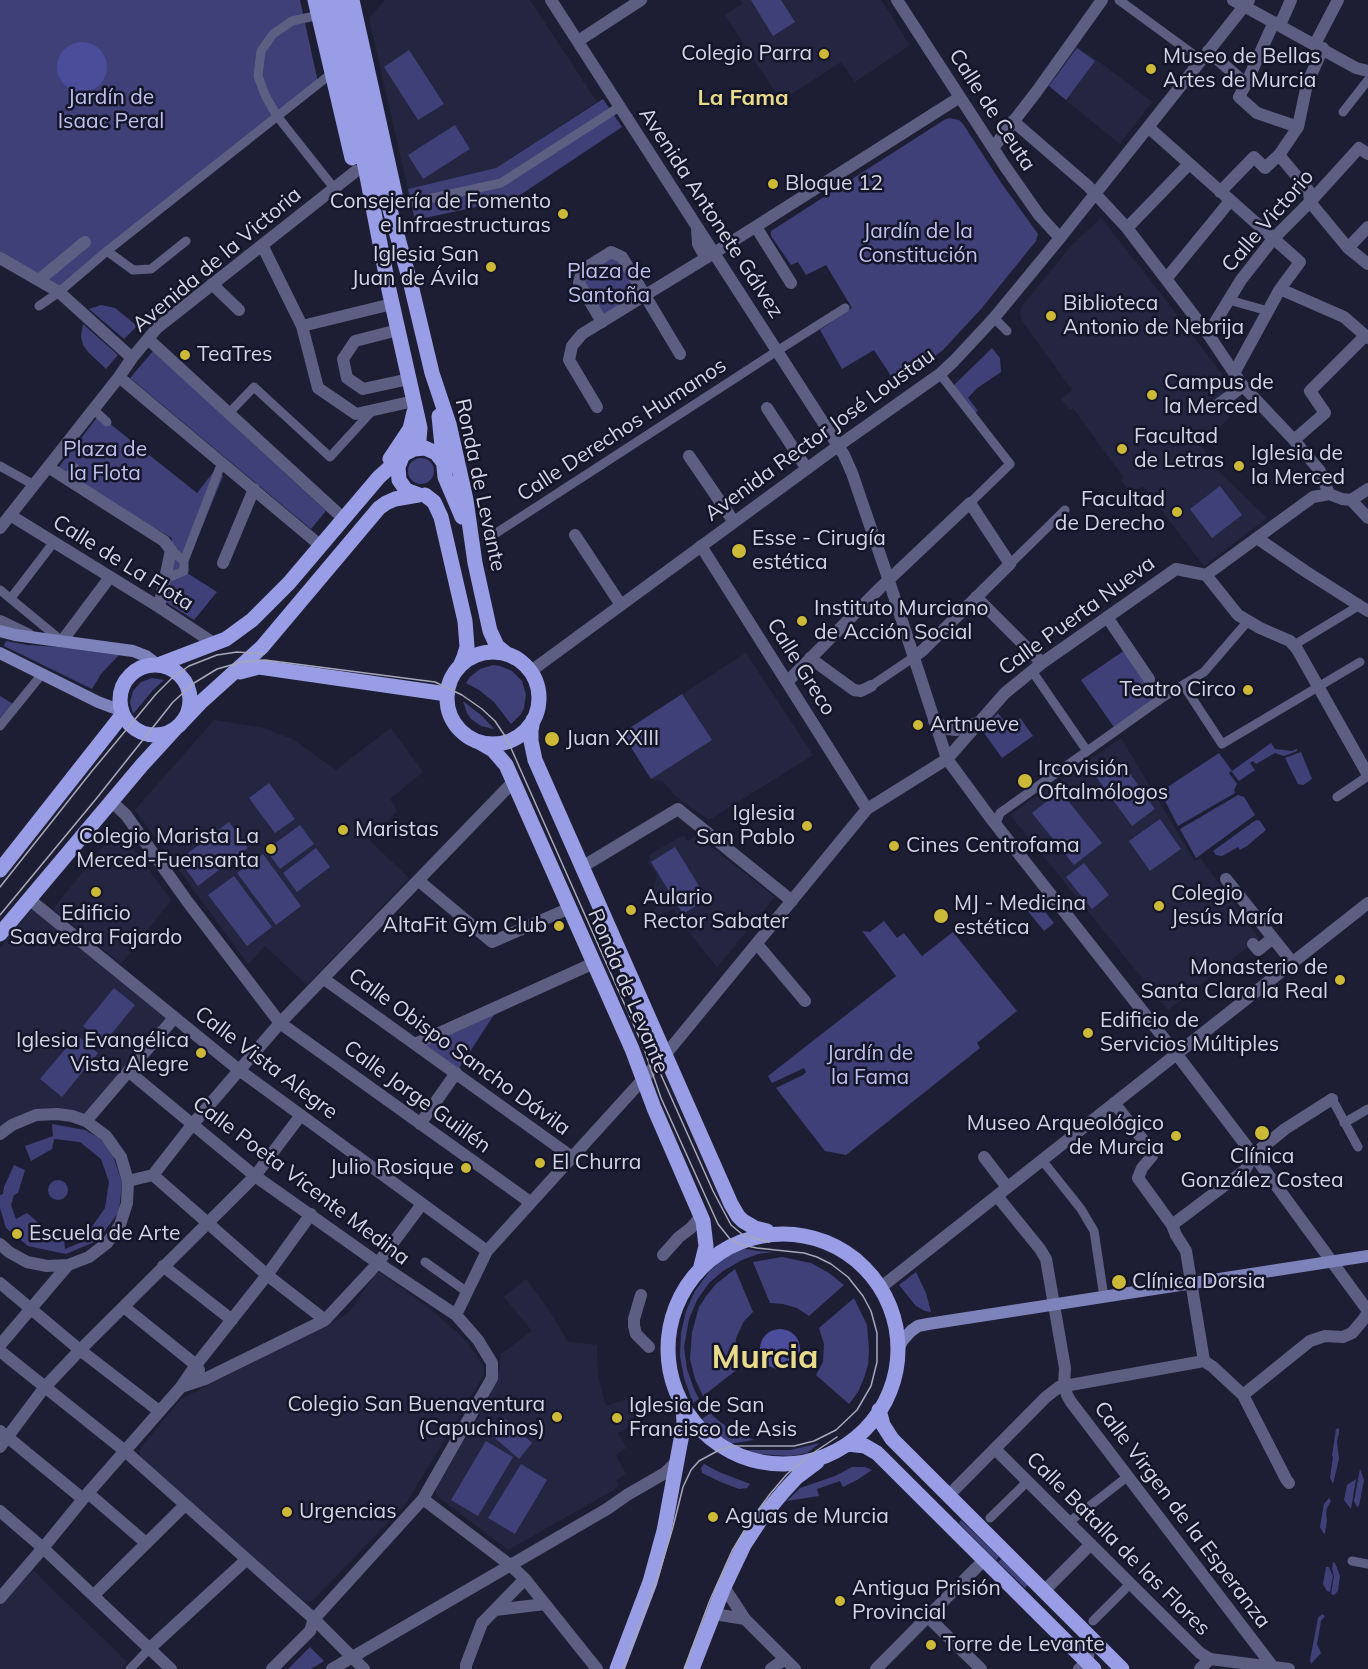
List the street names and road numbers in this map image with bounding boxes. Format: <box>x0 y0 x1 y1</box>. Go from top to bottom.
street label: Calle de Ceuta <box>943 44 1041 176</box>
street label: Avenida Antonete Gálvez <box>633 103 789 323</box>
street label: Calle Victorio <box>1217 165 1319 277</box>
street label: Avenida de la Victoria <box>128 182 306 338</box>
street label: Avenida Rector José Loustau <box>700 343 940 527</box>
street label: Calle Derechos Humanos <box>513 353 731 507</box>
street label: Ronda de Levante <box>449 396 511 574</box>
street label: Calle de La Flota <box>48 510 198 616</box>
street label: Calle Puerta Nueva <box>994 551 1160 681</box>
street label: Calle Greco <box>761 614 841 720</box>
street label: Ronda de Levante <box>582 905 674 1077</box>
street label: Calle Obispo Sancho Dávila <box>343 963 575 1141</box>
street label: Calle Vista Alegre <box>190 1001 342 1125</box>
street label: Calle Jorge Guillén <box>339 1035 495 1159</box>
street label: Calle Poeta Vicente Medina <box>188 1091 414 1271</box>
street label: Calle Virgen de la Esperanza <box>1088 1397 1276 1633</box>
street label: Calle Batalla de las Flores <box>1021 1447 1215 1641</box>

